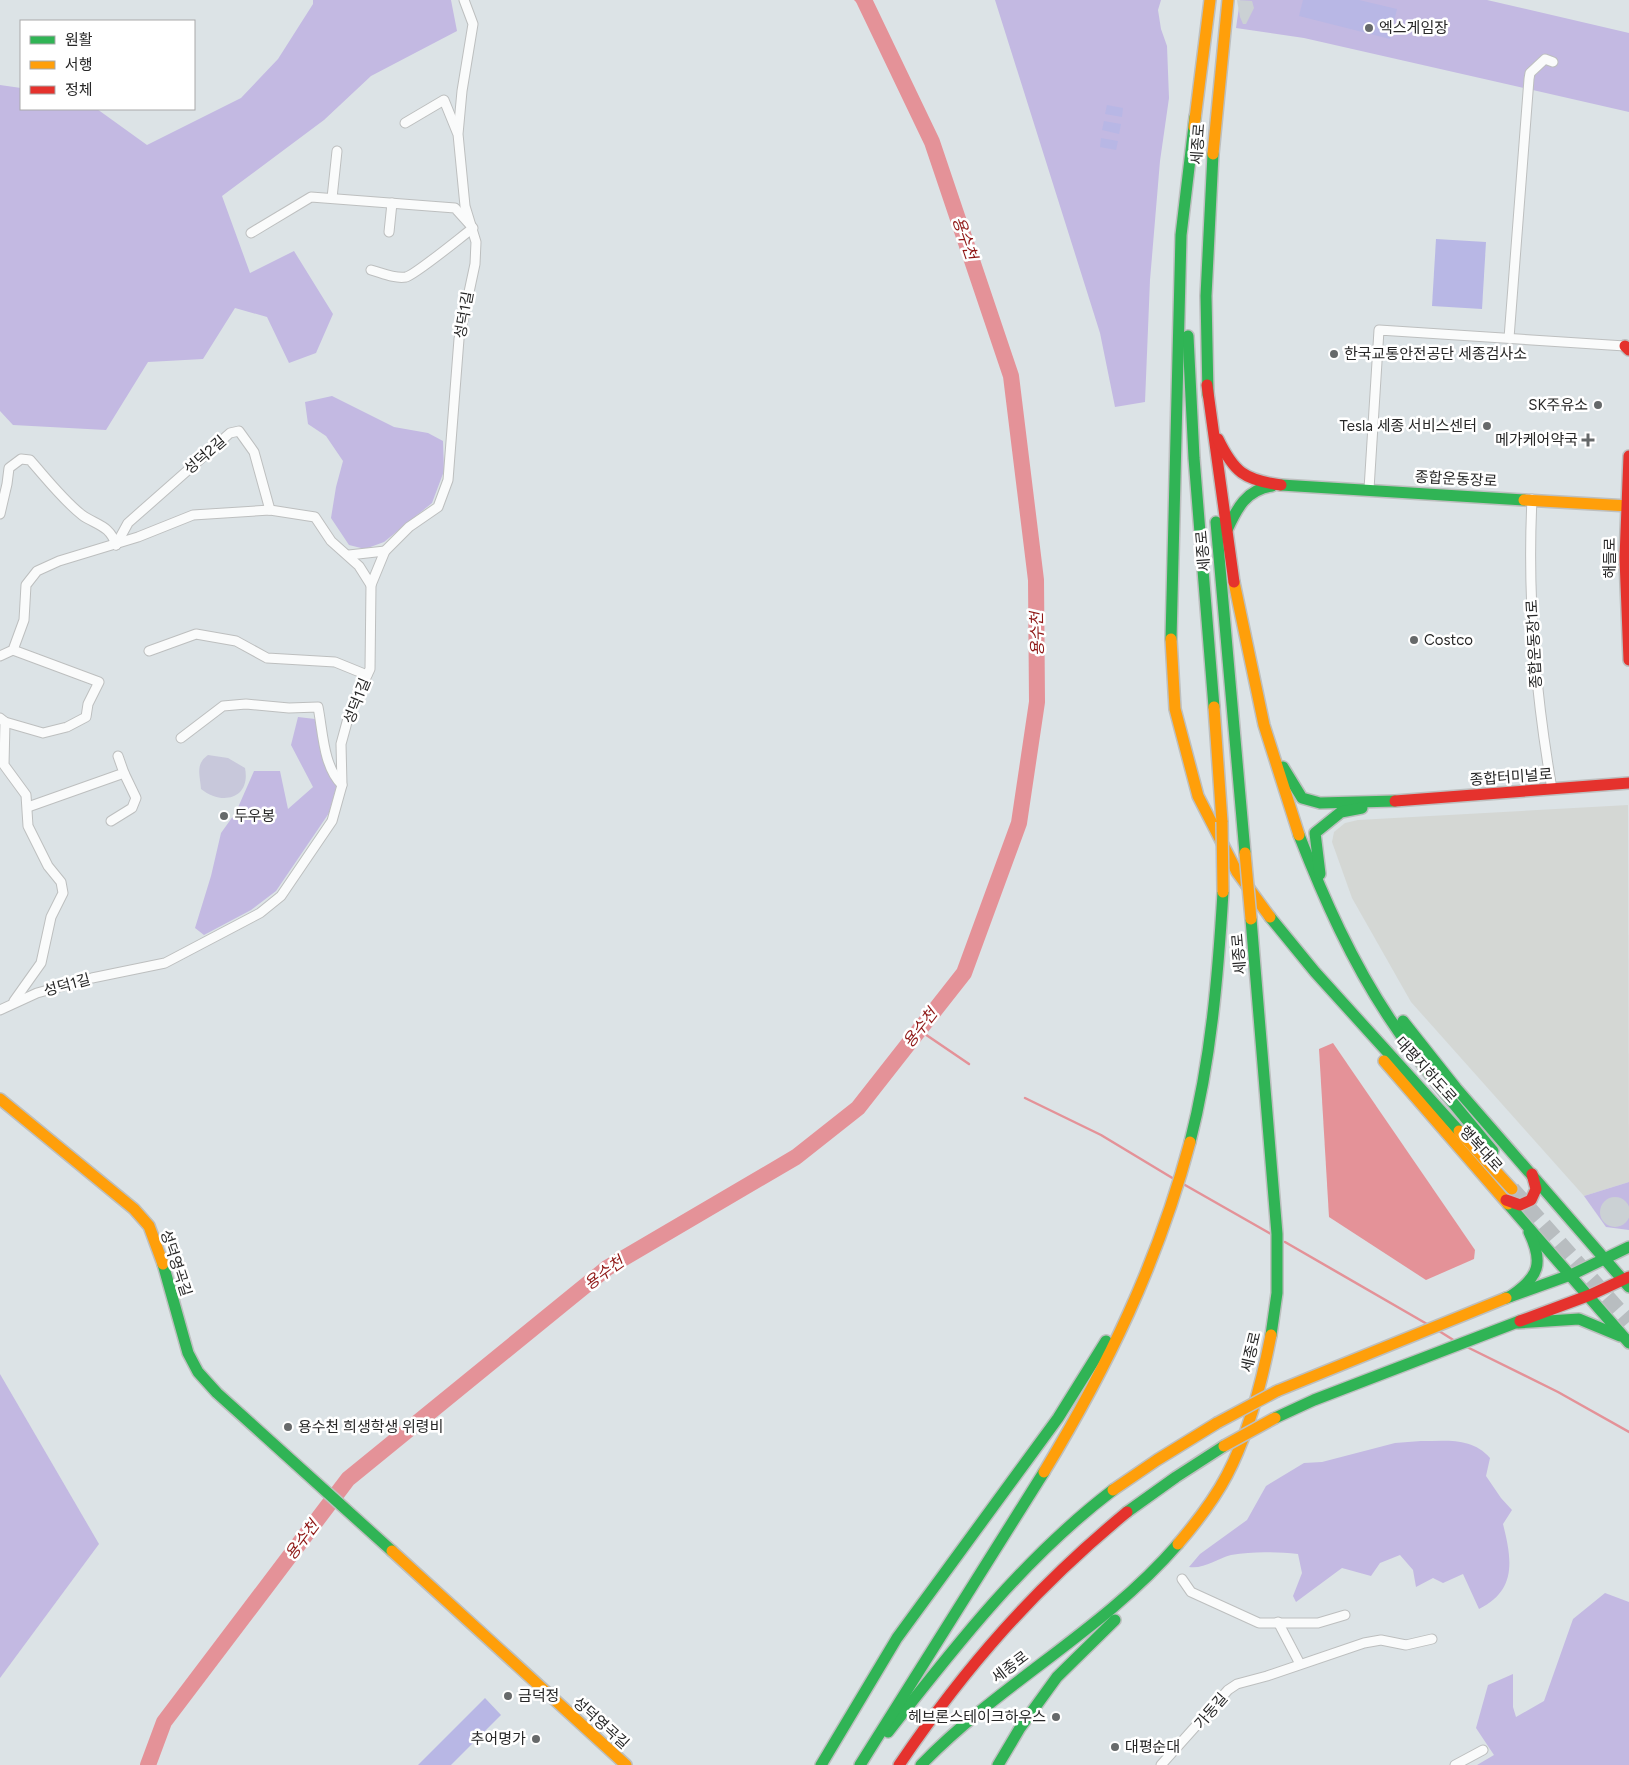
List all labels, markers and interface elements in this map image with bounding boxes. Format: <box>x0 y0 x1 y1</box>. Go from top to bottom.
place label: 엑스게임장 <box>1379 19 1448 37</box>
legend <box>20 20 195 110</box>
marker: 엑스게임장 <box>1363 22 1375 34</box>
text: 원활 <box>65 31 93 49</box>
text: 서행 <box>65 56 93 74</box>
text: 정체 <box>65 81 93 99</box>
street label: 세종로 <box>1188 123 1208 165</box>
water label: 용수천 <box>949 214 982 264</box>
street label: 성덕1길 <box>451 290 477 340</box>
place label: 한국교통안전공단 세종검사소 <box>1344 345 1527 363</box>
marker: 한국교통안전공단 세종검사소 <box>1328 348 1340 360</box>
place label: SK주유소 <box>1528 396 1588 414</box>
marker: SK주유소 <box>1592 399 1604 411</box>
place label: Tesla 세종 서비스센터 <box>1340 417 1477 435</box>
marker: Tesla 세종 서비스센터 <box>1481 420 1493 432</box>
place label: 메가케어약국 <box>1495 431 1578 449</box>
street label: 성덕2길 <box>180 432 230 478</box>
marker: 메가케어약국 <box>1582 434 1594 446</box>
street label: 종합운동장로 <box>1414 468 1498 490</box>
street label: 세종로 <box>1192 530 1214 572</box>
street label: 해들로 <box>1601 537 1619 579</box>
street label: 종합운동장1로 <box>1523 599 1545 689</box>
water label: 용수천 <box>1027 609 1047 656</box>
place label: Costco <box>1424 631 1473 649</box>
marker: Costco <box>1408 634 1420 646</box>
street label: 성덕1길 <box>340 676 374 726</box>
street label: 종합터미널로 <box>1469 765 1553 789</box>
place label: 두우봉 <box>234 807 275 825</box>
marker: 두우봉 <box>218 810 230 822</box>
street label: 세종로 <box>1228 933 1250 975</box>
street label: 성덕1길 <box>42 970 92 1000</box>
water label: 용수천 <box>899 1003 942 1051</box>
street label: 대평지하도로 <box>1392 1033 1460 1107</box>
street label: 행복대로 <box>1456 1122 1506 1176</box>
street label: 성덕영곡길 <box>157 1227 195 1299</box>
water label: 용수천 <box>581 1251 629 1294</box>
street label: 세종로 <box>1238 1330 1264 1374</box>
place label: 용수천 희생학생 위령비 <box>298 1418 443 1436</box>
marker: 용수천 희생학생 위령비 <box>282 1421 294 1433</box>
water label: 용수천 <box>281 1515 324 1563</box>
street label: 세종로 <box>988 1647 1032 1687</box>
place label: 금덕정 <box>518 1687 559 1705</box>
street label: 가동길 <box>1191 1689 1231 1733</box>
marker: 금덕정 <box>502 1690 514 1702</box>
street label: 성덕영곡길 <box>569 1693 633 1753</box>
place label: 헤브론스테이크하우스 <box>908 1708 1046 1726</box>
marker: 헤브론스테이크하우스 <box>1050 1711 1062 1723</box>
place label: 추어명가 <box>471 1730 526 1748</box>
marker: 추어명가 <box>530 1733 542 1745</box>
place label: 대평순대 <box>1125 1738 1180 1756</box>
marker: 대평순대 <box>1109 1741 1121 1753</box>

